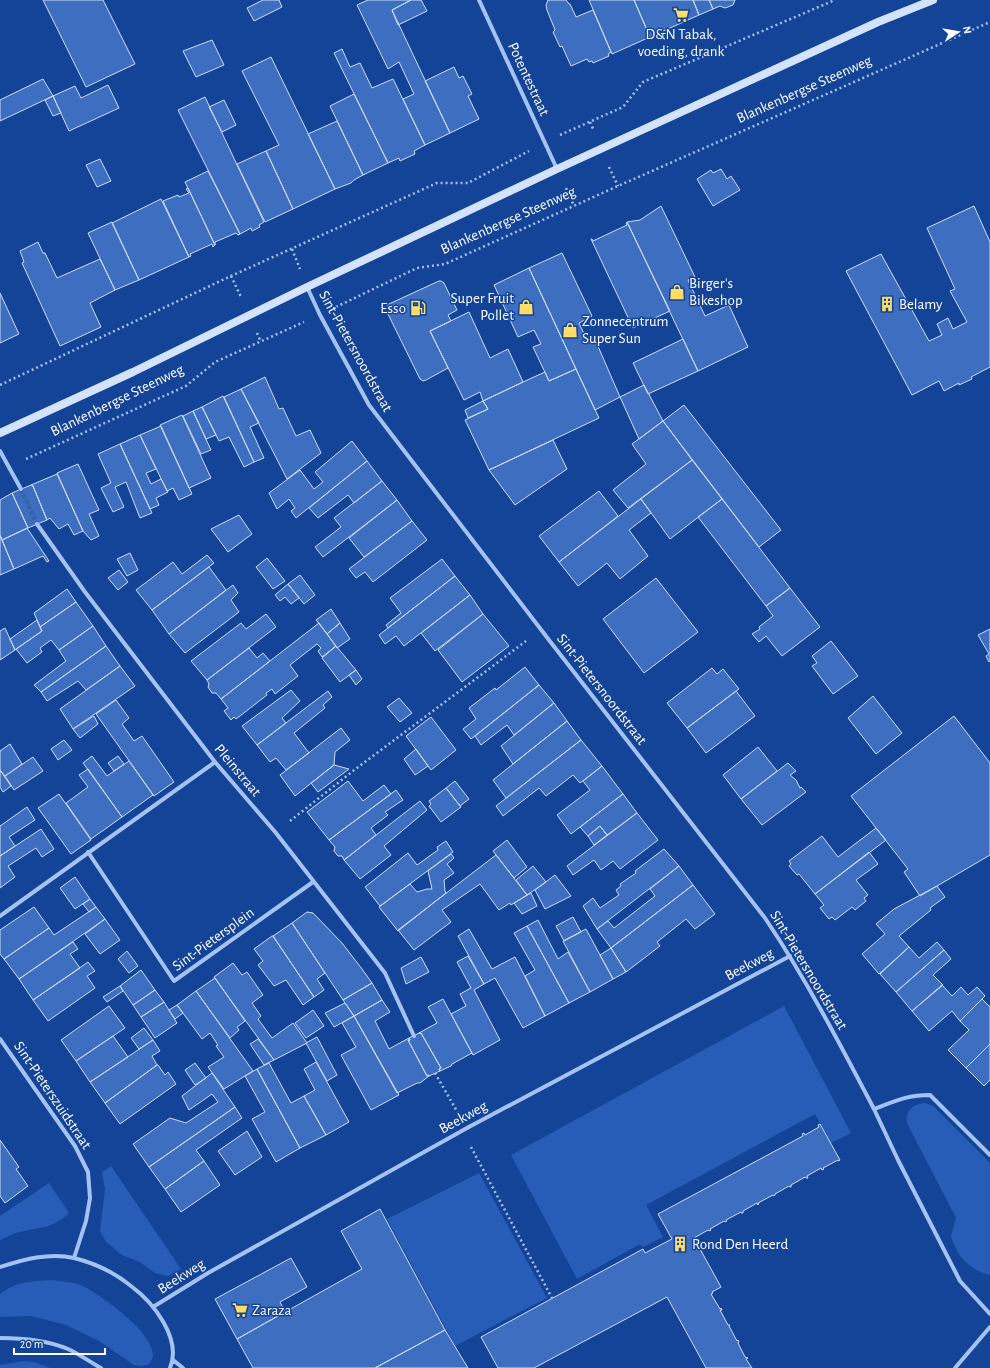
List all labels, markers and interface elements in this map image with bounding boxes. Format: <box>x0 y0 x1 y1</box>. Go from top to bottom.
supermarket icon: D&N Tabak, voeding, drank <box>672 6 690 24</box>
north arrow <box>938 12 978 52</box>
text: N <box>961 25 973 35</box>
place label: D&N Tabak, voeding, drank <box>638 27 724 59</box>
street label: Potentestraat <box>505 40 552 118</box>
street label: Blankenbergse Steenweg <box>734 53 875 126</box>
street label: Blankenbergse Steenweg <box>438 184 579 257</box>
place label: Birger's Bikeshop <box>689 276 743 308</box>
shop icon: Birger's Bikeshop <box>668 283 686 301</box>
street label: Sint-Pietersnoordstraat <box>316 288 395 415</box>
place label: Super Fruit Pollet <box>451 291 514 323</box>
building icon: Belamy <box>878 295 896 313</box>
place label: Belamy <box>899 297 943 312</box>
shop icon: Super Fruit Pollet <box>517 298 535 316</box>
fuel station icon: Esso <box>409 299 427 317</box>
place label: Esso <box>380 301 406 316</box>
place label: Zonnecentrum Super Sun <box>582 314 669 346</box>
shop icon: Zonnecentrum Super Sun <box>561 321 579 339</box>
street label: Blankenbergse Steenweg <box>48 361 187 439</box>
street label: Sint-Pietersnoordstraat <box>554 631 650 748</box>
street label: Pleinstraat <box>211 741 264 800</box>
street label: Sint-Pietersplein <box>170 905 257 974</box>
street label: Sint-Pietersnoordstraat <box>767 908 850 1033</box>
street label: Beekweg <box>723 945 777 983</box>
street label: Sint-Pieterszuidstraat <box>11 1039 94 1152</box>
street label: Beekweg <box>437 1098 490 1137</box>
building icon: Rond Den Heerd <box>671 1235 689 1253</box>
place label: Rond Den Heerd <box>692 1237 788 1252</box>
street label: Beekweg <box>155 1256 208 1297</box>
supermarket icon: Zaraza <box>231 1301 249 1319</box>
place label: Zaraza <box>252 1303 292 1318</box>
scale bar <box>14 1330 105 1356</box>
text: 20 m <box>20 1338 43 1350</box>

